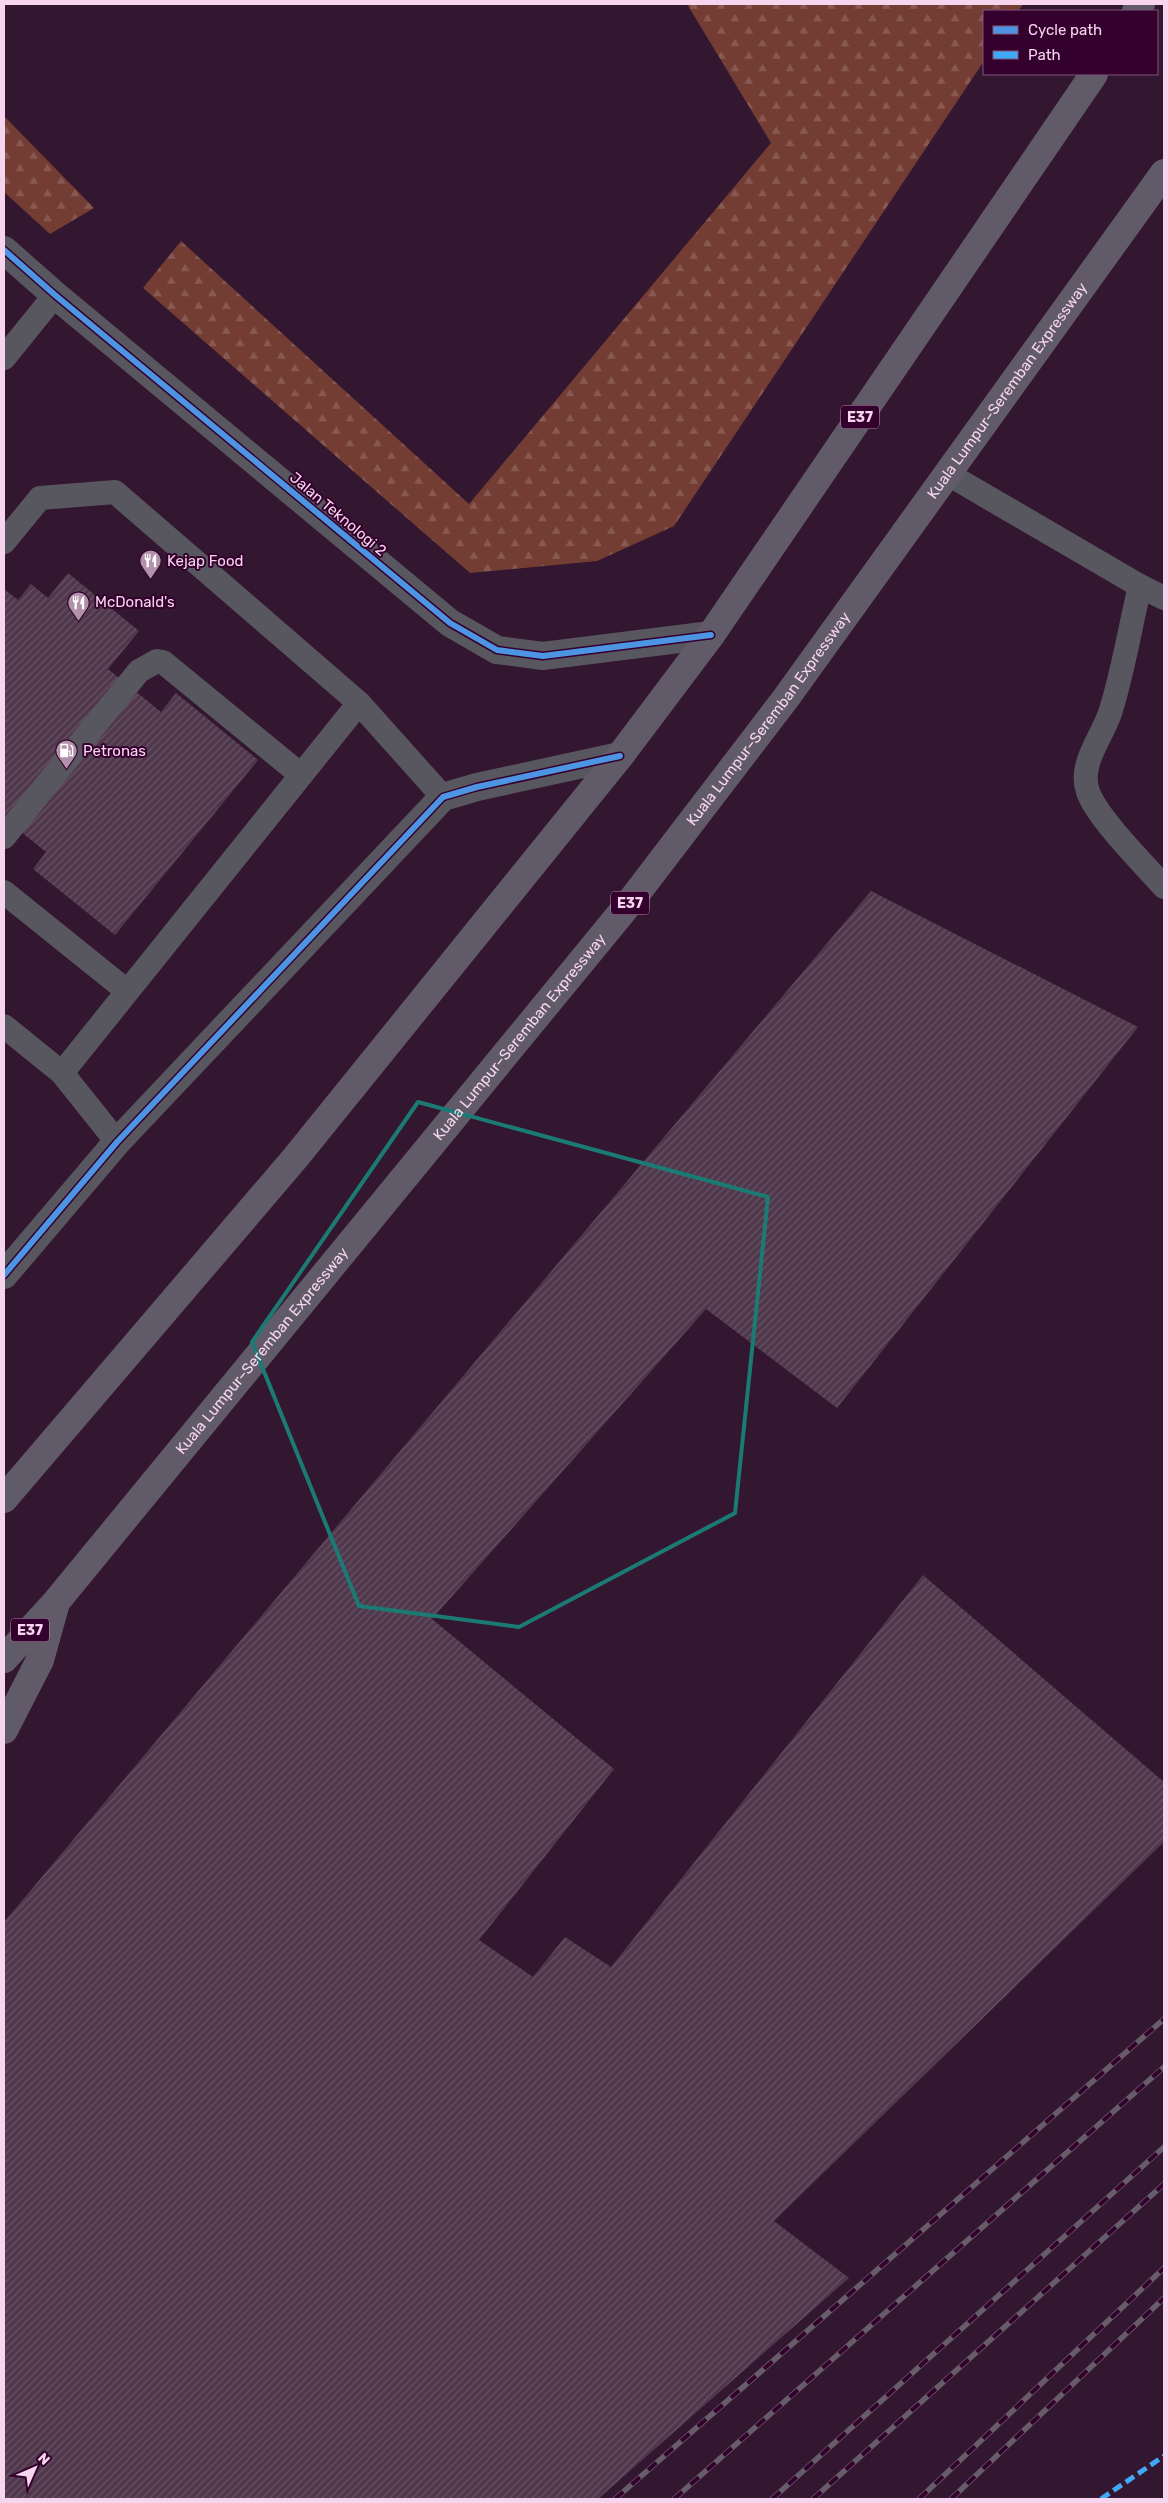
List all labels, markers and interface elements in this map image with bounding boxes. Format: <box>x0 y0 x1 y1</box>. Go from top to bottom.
legend <box>983 10 1158 75</box>
text: Cycle path <box>1028 21 1102 39</box>
text: Path <box>1028 46 1061 64</box>
street label: Kuala Lumpur–Seremban Expressway <box>923 279 1091 502</box>
road number: E37 <box>841 406 879 428</box>
street label: Jalan Teknologi 2 <box>286 468 390 560</box>
restaurant icon: Kejap Food <box>139 549 163 580</box>
place label: Kejap Food <box>167 552 243 570</box>
restaurant icon: McDonald's <box>67 590 91 621</box>
place label: McDonald's <box>95 593 175 611</box>
street label: Kuala Lumpur–Seremban Expressway <box>683 608 854 829</box>
fuel station icon: Petronas <box>55 739 79 770</box>
place label: Petronas <box>83 742 146 760</box>
road number: E37 <box>611 891 649 914</box>
street label: Kuala Lumpur–Seremban Expressway <box>429 930 610 1144</box>
street label: Kuala Lumpur–Seremban Expressway <box>172 1244 352 1458</box>
road number: E37 <box>11 1618 49 1642</box>
north arrow <box>10 2443 60 2493</box>
text: N <box>34 2450 53 2469</box>

